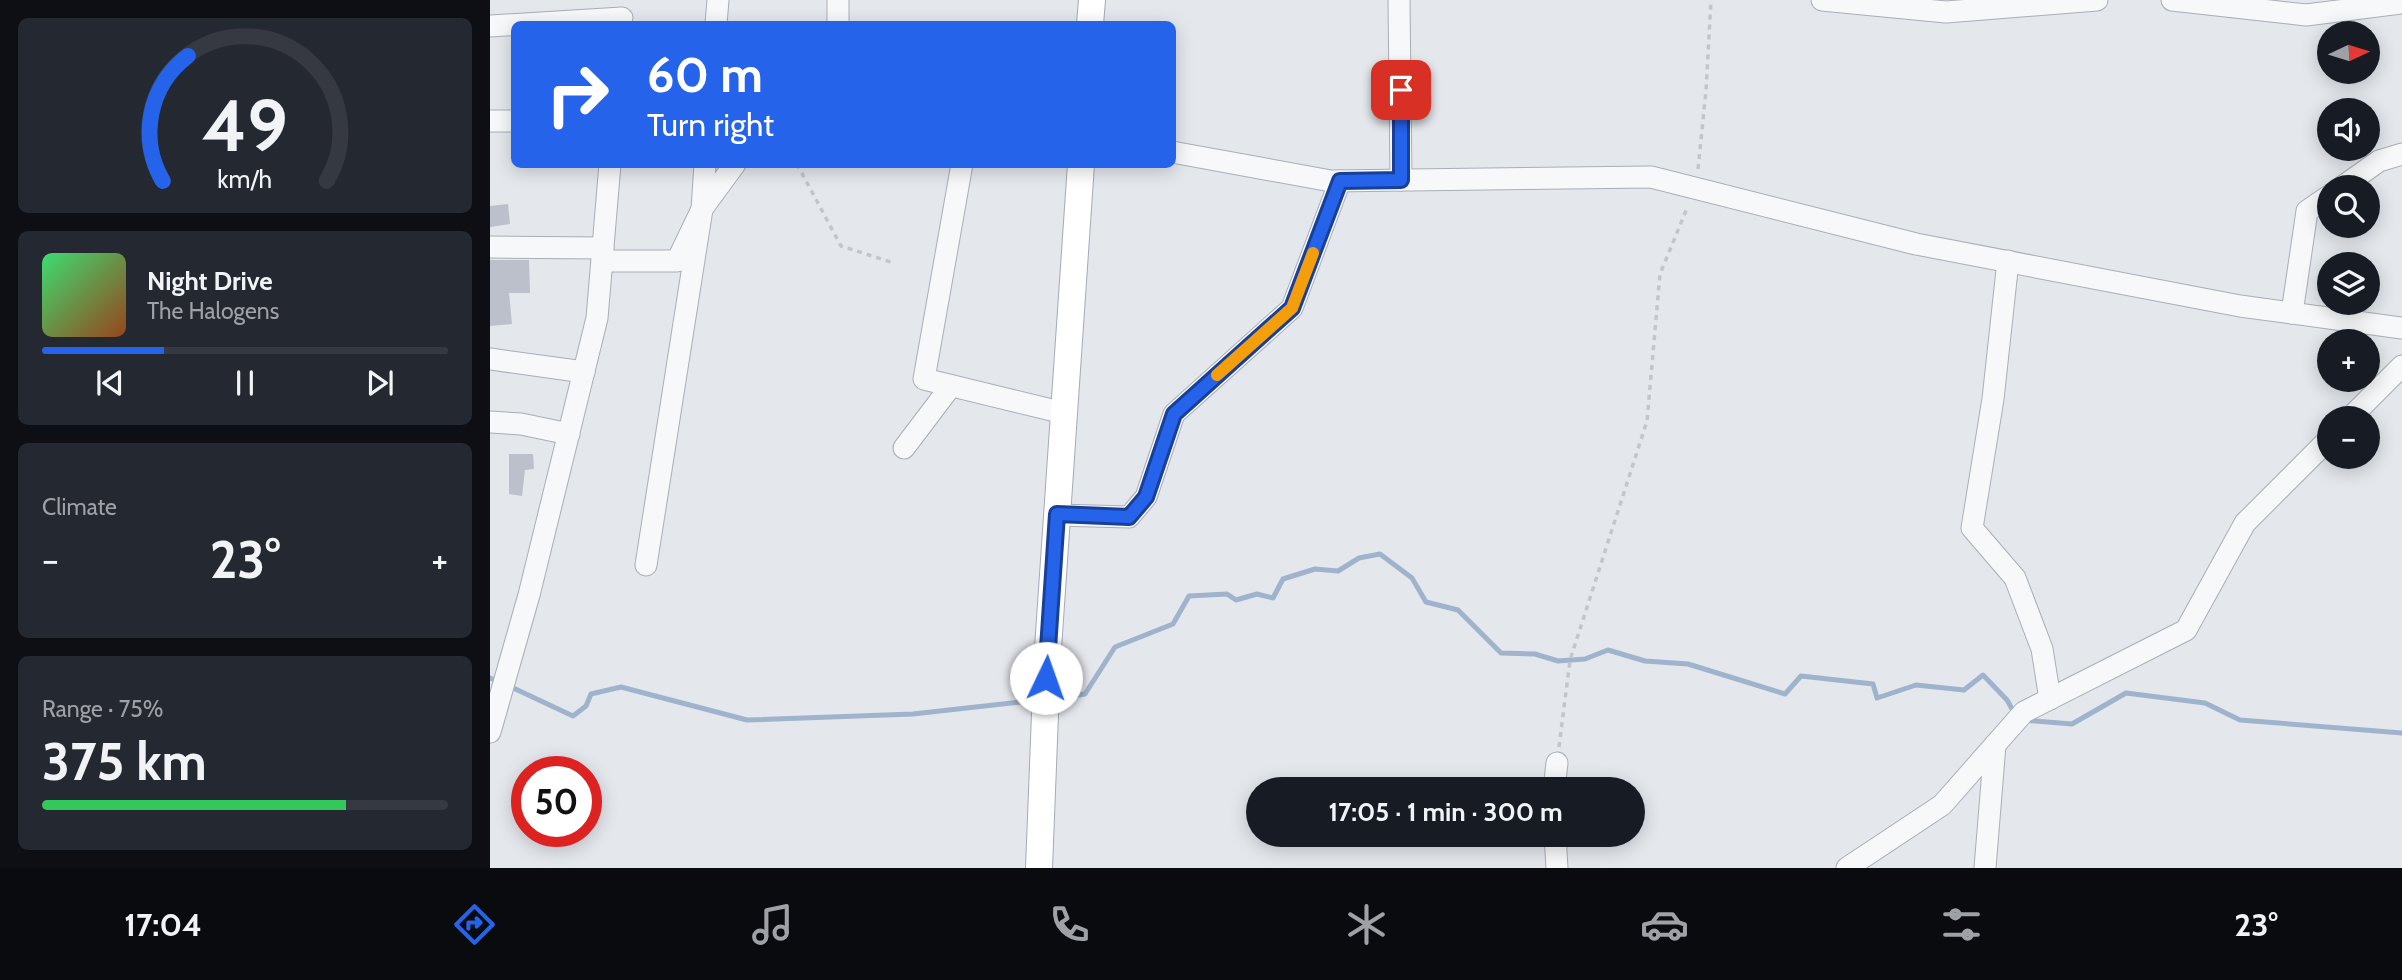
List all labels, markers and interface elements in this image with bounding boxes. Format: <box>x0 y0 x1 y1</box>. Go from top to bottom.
north arrow <box>2317 21 2380 84</box>
map controls <box>2317 21 2380 469</box>
text: 60 m <box>647 45 763 104</box>
icon: right <box>532 49 623 140</box>
pin <box>1371 60 1431 120</box>
icon: arrive <box>1382 71 1420 109</box>
text: 49 <box>202 82 288 170</box>
button: sound <box>2317 98 2380 161</box>
text: Turn right <box>647 105 774 144</box>
text: km/h <box>218 164 272 194</box>
button: search <box>2317 175 2380 238</box>
button: layers <box>2317 252 2380 315</box>
text: Night Drive <box>147 265 273 297</box>
text: The Halogens <box>147 297 279 325</box>
button: + <box>2317 329 2380 392</box>
icon: previous <box>91 364 129 402</box>
icon: pause <box>226 364 264 402</box>
icon: next <box>361 364 399 402</box>
button: − <box>2317 406 2380 469</box>
text: Climate <box>42 493 117 521</box>
text: 23° <box>210 528 280 591</box>
text: − <box>42 536 59 583</box>
text: + <box>431 536 448 583</box>
position arrow <box>1009 641 1083 715</box>
text: Range · 75% <box>42 695 163 723</box>
text: 375 km <box>42 730 207 793</box>
speed limit sign: 50 <box>511 756 602 847</box>
text: 17:05 · 1 min · 300 m <box>1328 796 1563 828</box>
icon: directions <box>450 900 499 949</box>
icon: music <box>748 900 797 949</box>
icon: phone <box>1045 900 1094 949</box>
icon: climate <box>1342 900 1391 949</box>
icon: car <box>1640 900 1689 949</box>
icon: filters <box>1937 900 1986 949</box>
text: 17:04 <box>124 905 202 944</box>
text: 23° <box>2234 905 2278 944</box>

